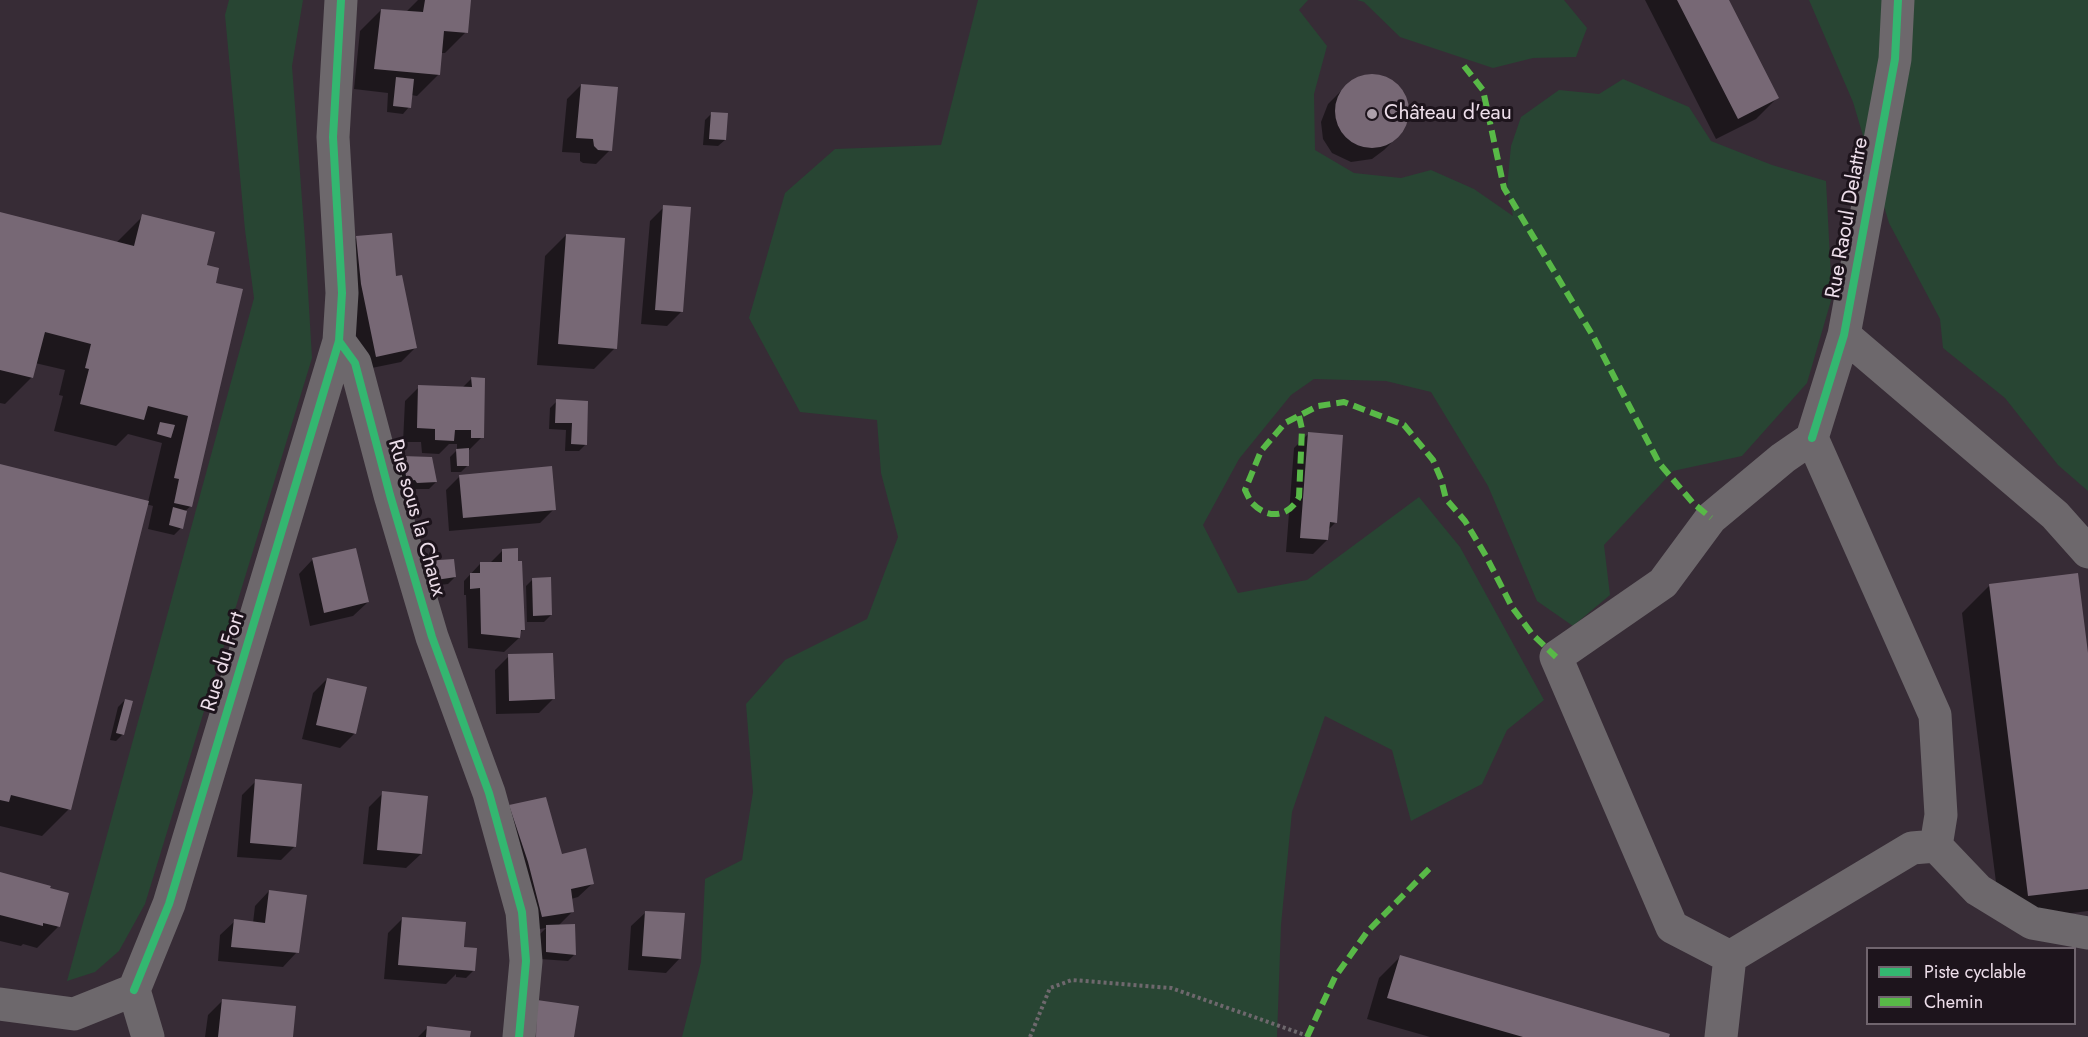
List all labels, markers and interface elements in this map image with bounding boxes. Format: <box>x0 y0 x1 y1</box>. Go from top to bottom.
place label: Château d'eau <box>1384 101 1512 127</box>
marker: Château d'eau <box>1365 107 1379 121</box>
street label: Rue Raoul Delattre <box>1821 135 1875 301</box>
street label: Rue sous la Chaux <box>382 437 450 599</box>
street label: Rue du Fort <box>197 609 251 715</box>
legend <box>1866 947 2076 1025</box>
text: Piste cyclable <box>1924 959 2026 985</box>
text: Chemin <box>1924 989 1983 1015</box>

